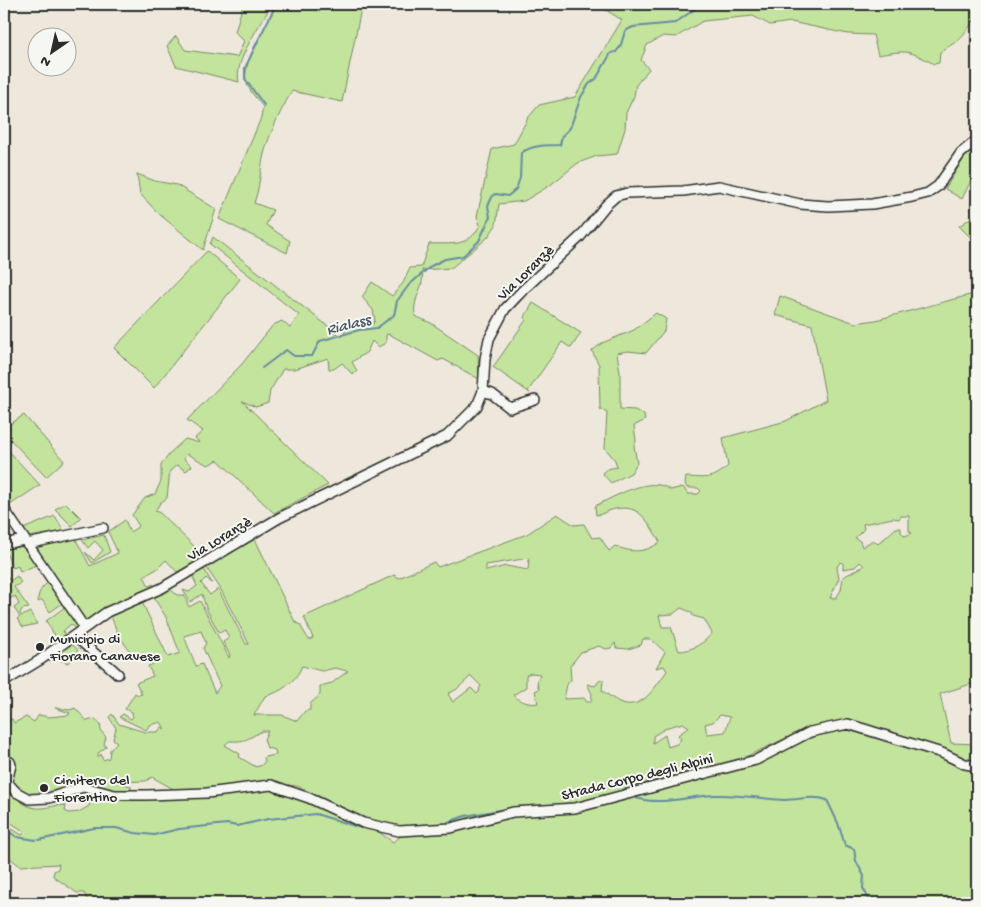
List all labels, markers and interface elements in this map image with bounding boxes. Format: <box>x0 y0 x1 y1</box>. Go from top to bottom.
north arrow <box>28 28 78 78</box>
text: N <box>38 51 55 70</box>
street label: Via Loranzè <box>494 242 559 306</box>
water label: Rialass <box>325 311 375 341</box>
street label: Via Loranzè <box>184 513 256 566</box>
place label: Municipio di Fiorano Canavese <box>49 631 161 666</box>
marker: Municipio di Fiorano Canavese <box>34 641 46 653</box>
street label: Strada Corpo degli Alpini <box>560 750 715 806</box>
place label: Cimitero del Fiorentino <box>53 772 130 807</box>
marker: Cimitero del Fiorentino <box>38 782 50 794</box>

